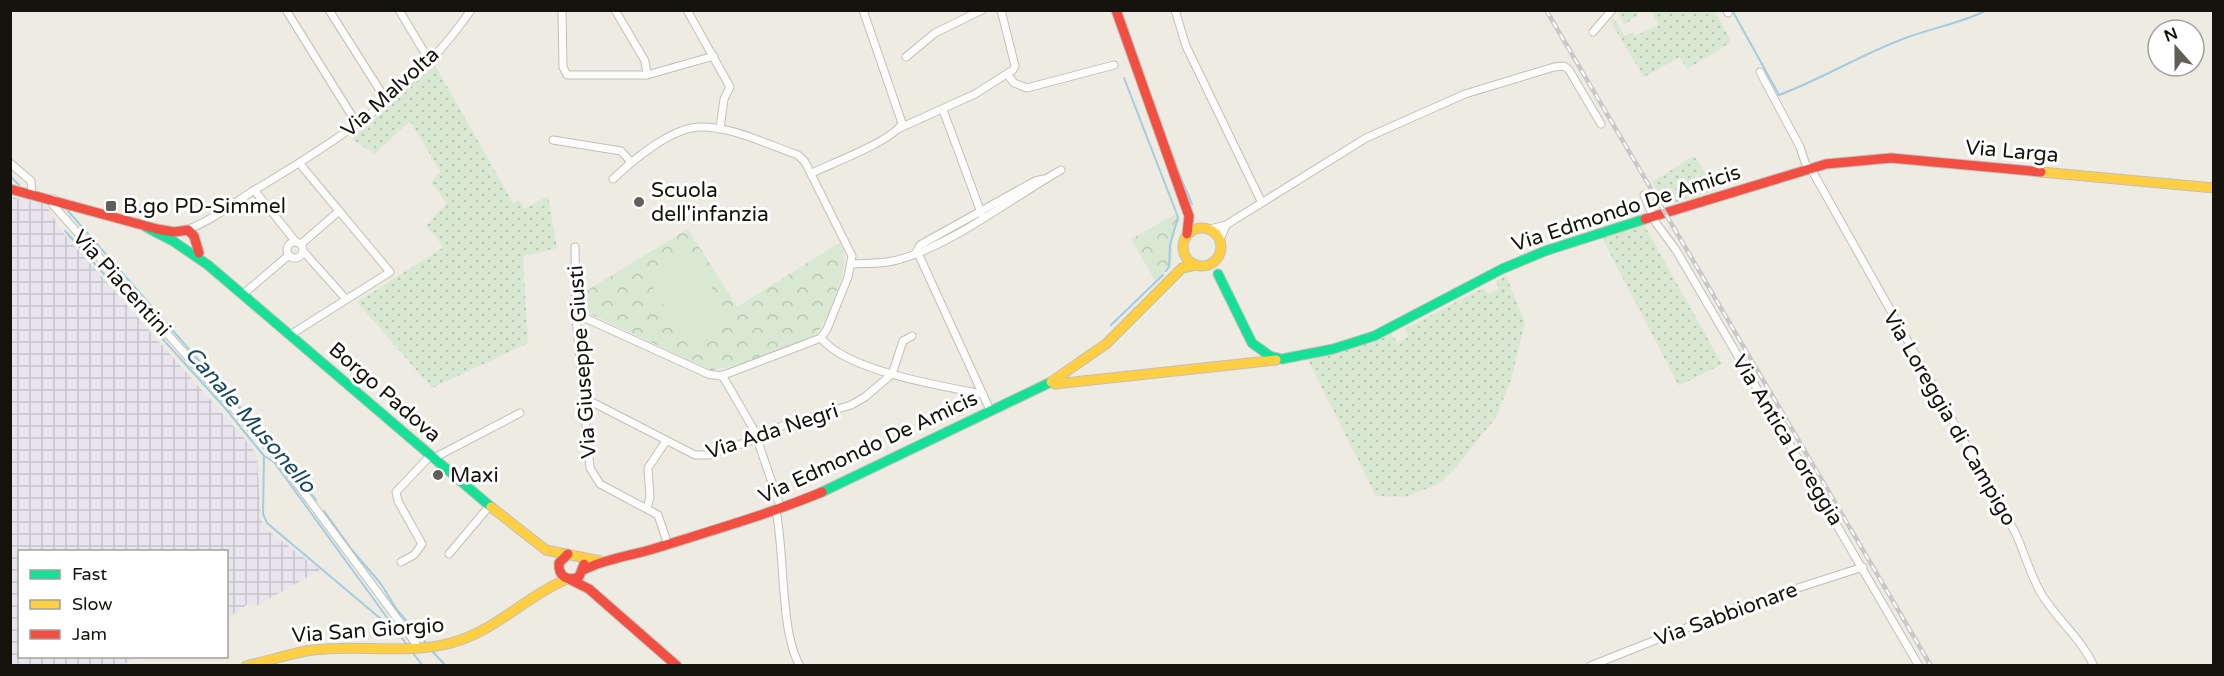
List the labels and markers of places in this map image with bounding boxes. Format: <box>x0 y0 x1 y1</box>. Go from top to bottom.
place label: Scuola dell'infanzia <box>651 178 769 227</box>
place label: B.go PD-Simmel <box>123 194 286 219</box>
marker: Scuola dell'infanzia <box>632 195 646 209</box>
marker: B.go PD-Simmel <box>104 199 118 213</box>
place label: Maxi <box>450 463 499 488</box>
marker: Maxi <box>431 468 445 482</box>

